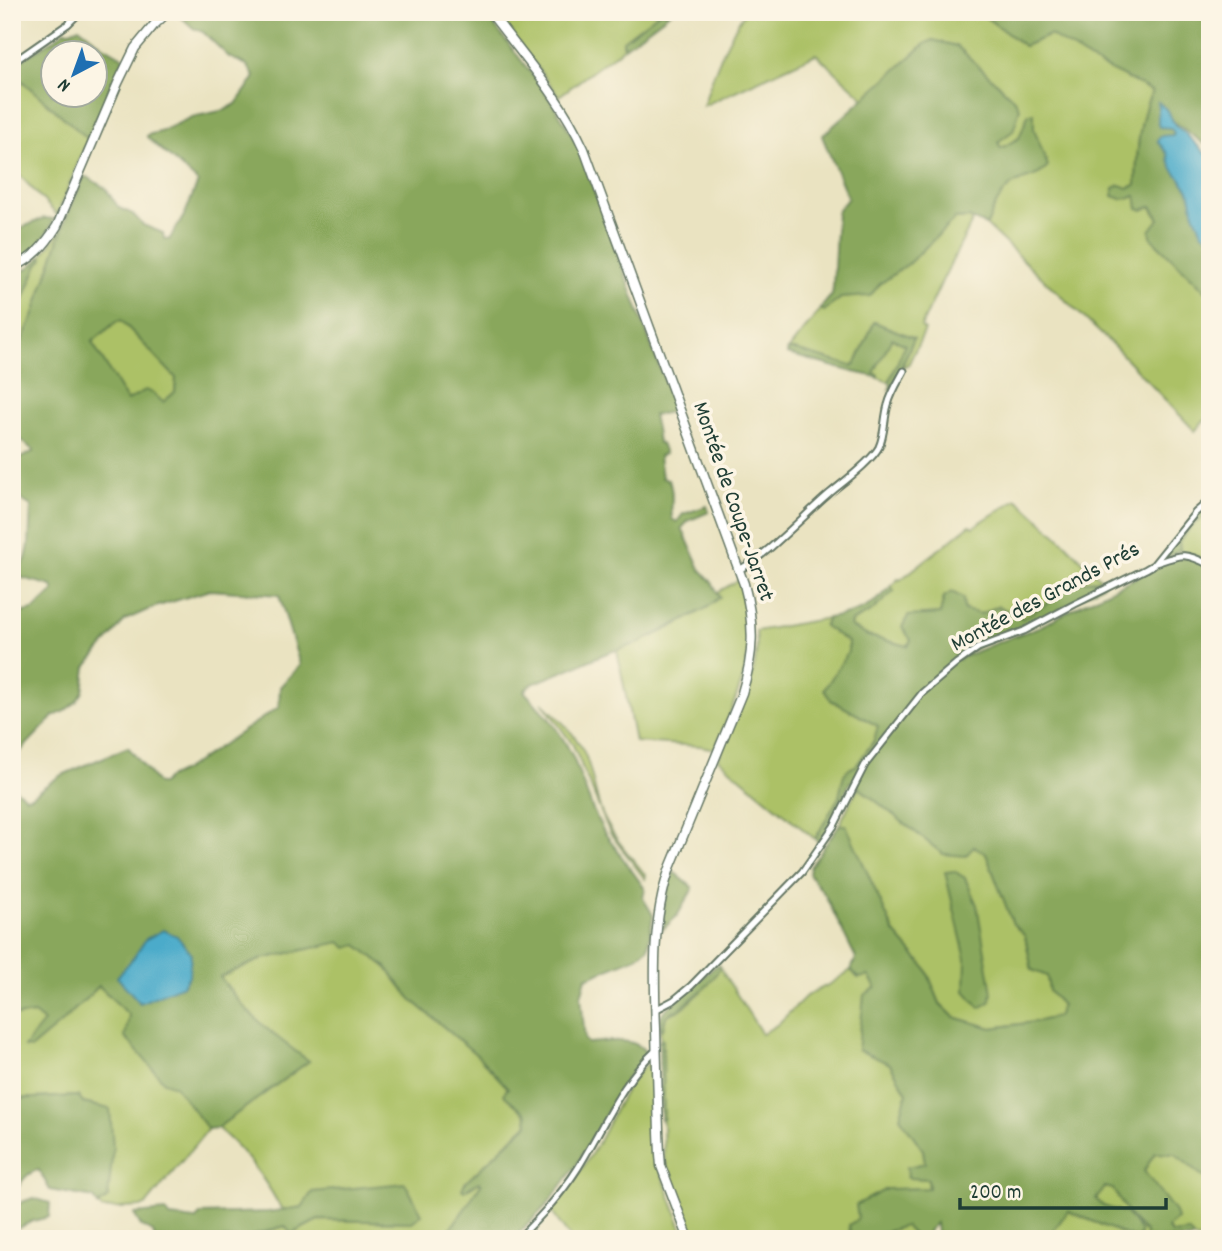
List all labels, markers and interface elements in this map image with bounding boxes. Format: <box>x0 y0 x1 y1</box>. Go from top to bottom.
north arrow <box>38 38 108 108</box>
text: N <box>53 71 78 97</box>
street label: Montée de Coupe-Jarret <box>682 398 782 606</box>
street label: Montée des Grands Prés <box>946 534 1146 662</box>
scale bar <box>960 1167 1166 1211</box>
text: 200 m <box>970 1179 1021 1209</box>

